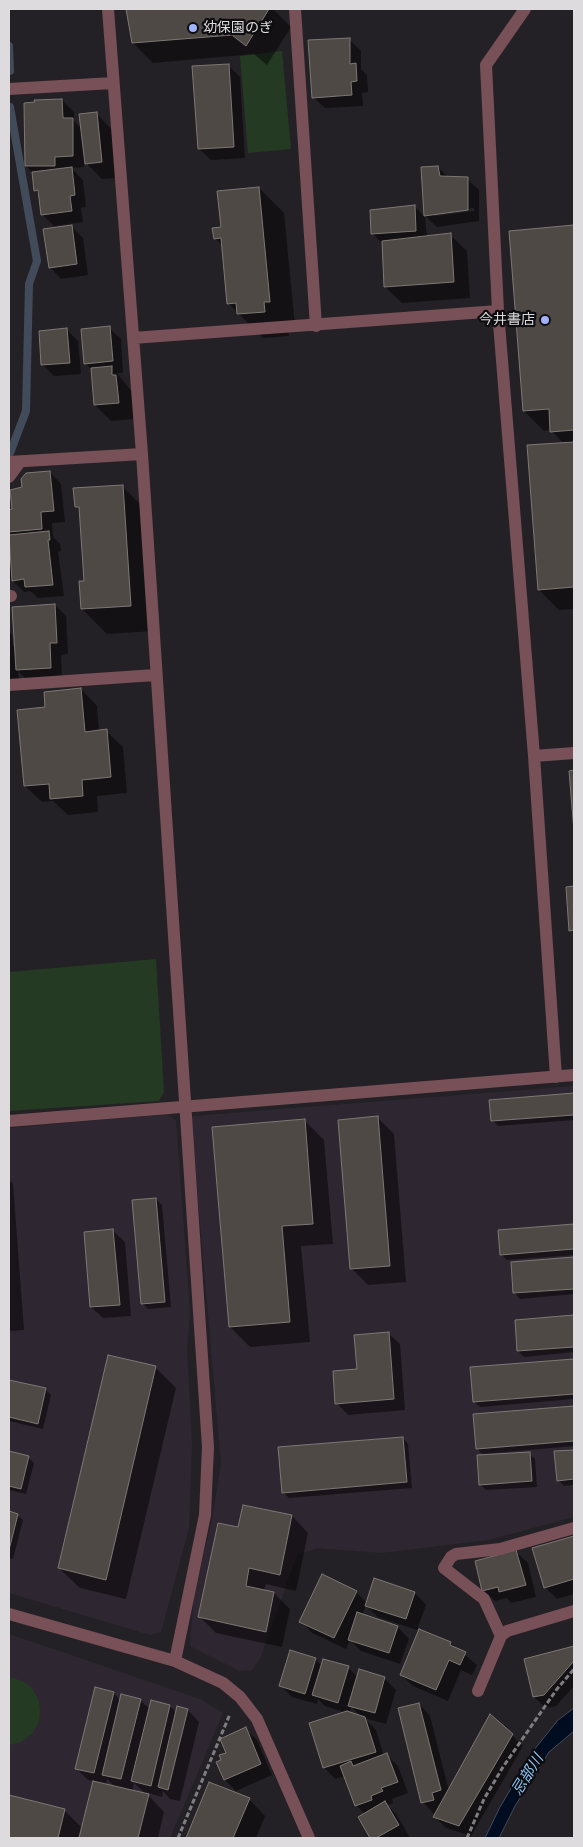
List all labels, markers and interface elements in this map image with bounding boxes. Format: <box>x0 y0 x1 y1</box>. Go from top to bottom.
place label: 幼保園のぎ <box>203 20 273 36</box>
marker: 幼保園のぎ <box>187 22 199 34</box>
place label: 今井書店 <box>479 312 535 328</box>
marker: 今井書店 <box>539 314 551 326</box>
water label: 忌部川 <box>508 1751 548 1799</box>

